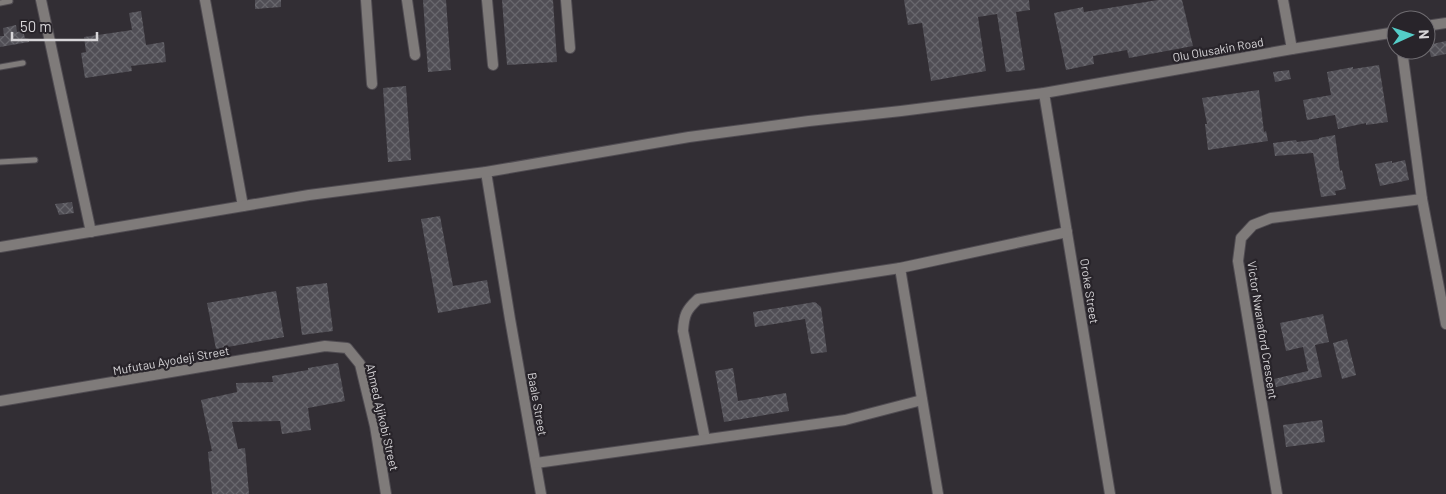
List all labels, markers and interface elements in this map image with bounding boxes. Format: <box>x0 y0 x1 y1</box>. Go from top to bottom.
scale bar <box>12 10 98 42</box>
north arrow <box>1386 10 1436 60</box>
text: 50 m <box>20 17 52 35</box>
text: N <box>1416 29 1433 39</box>
street label: Olu Olusakin Road <box>1171 34 1265 64</box>
street label: Oroke Street <box>1078 257 1102 325</box>
street label: Victor Nwanaford Crescent <box>1245 260 1281 400</box>
street label: Mufutau Ayodeji Street <box>112 343 230 377</box>
street label: Ahmed Ajikobi Street <box>364 362 402 472</box>
street label: Baale Street <box>526 371 550 437</box>

